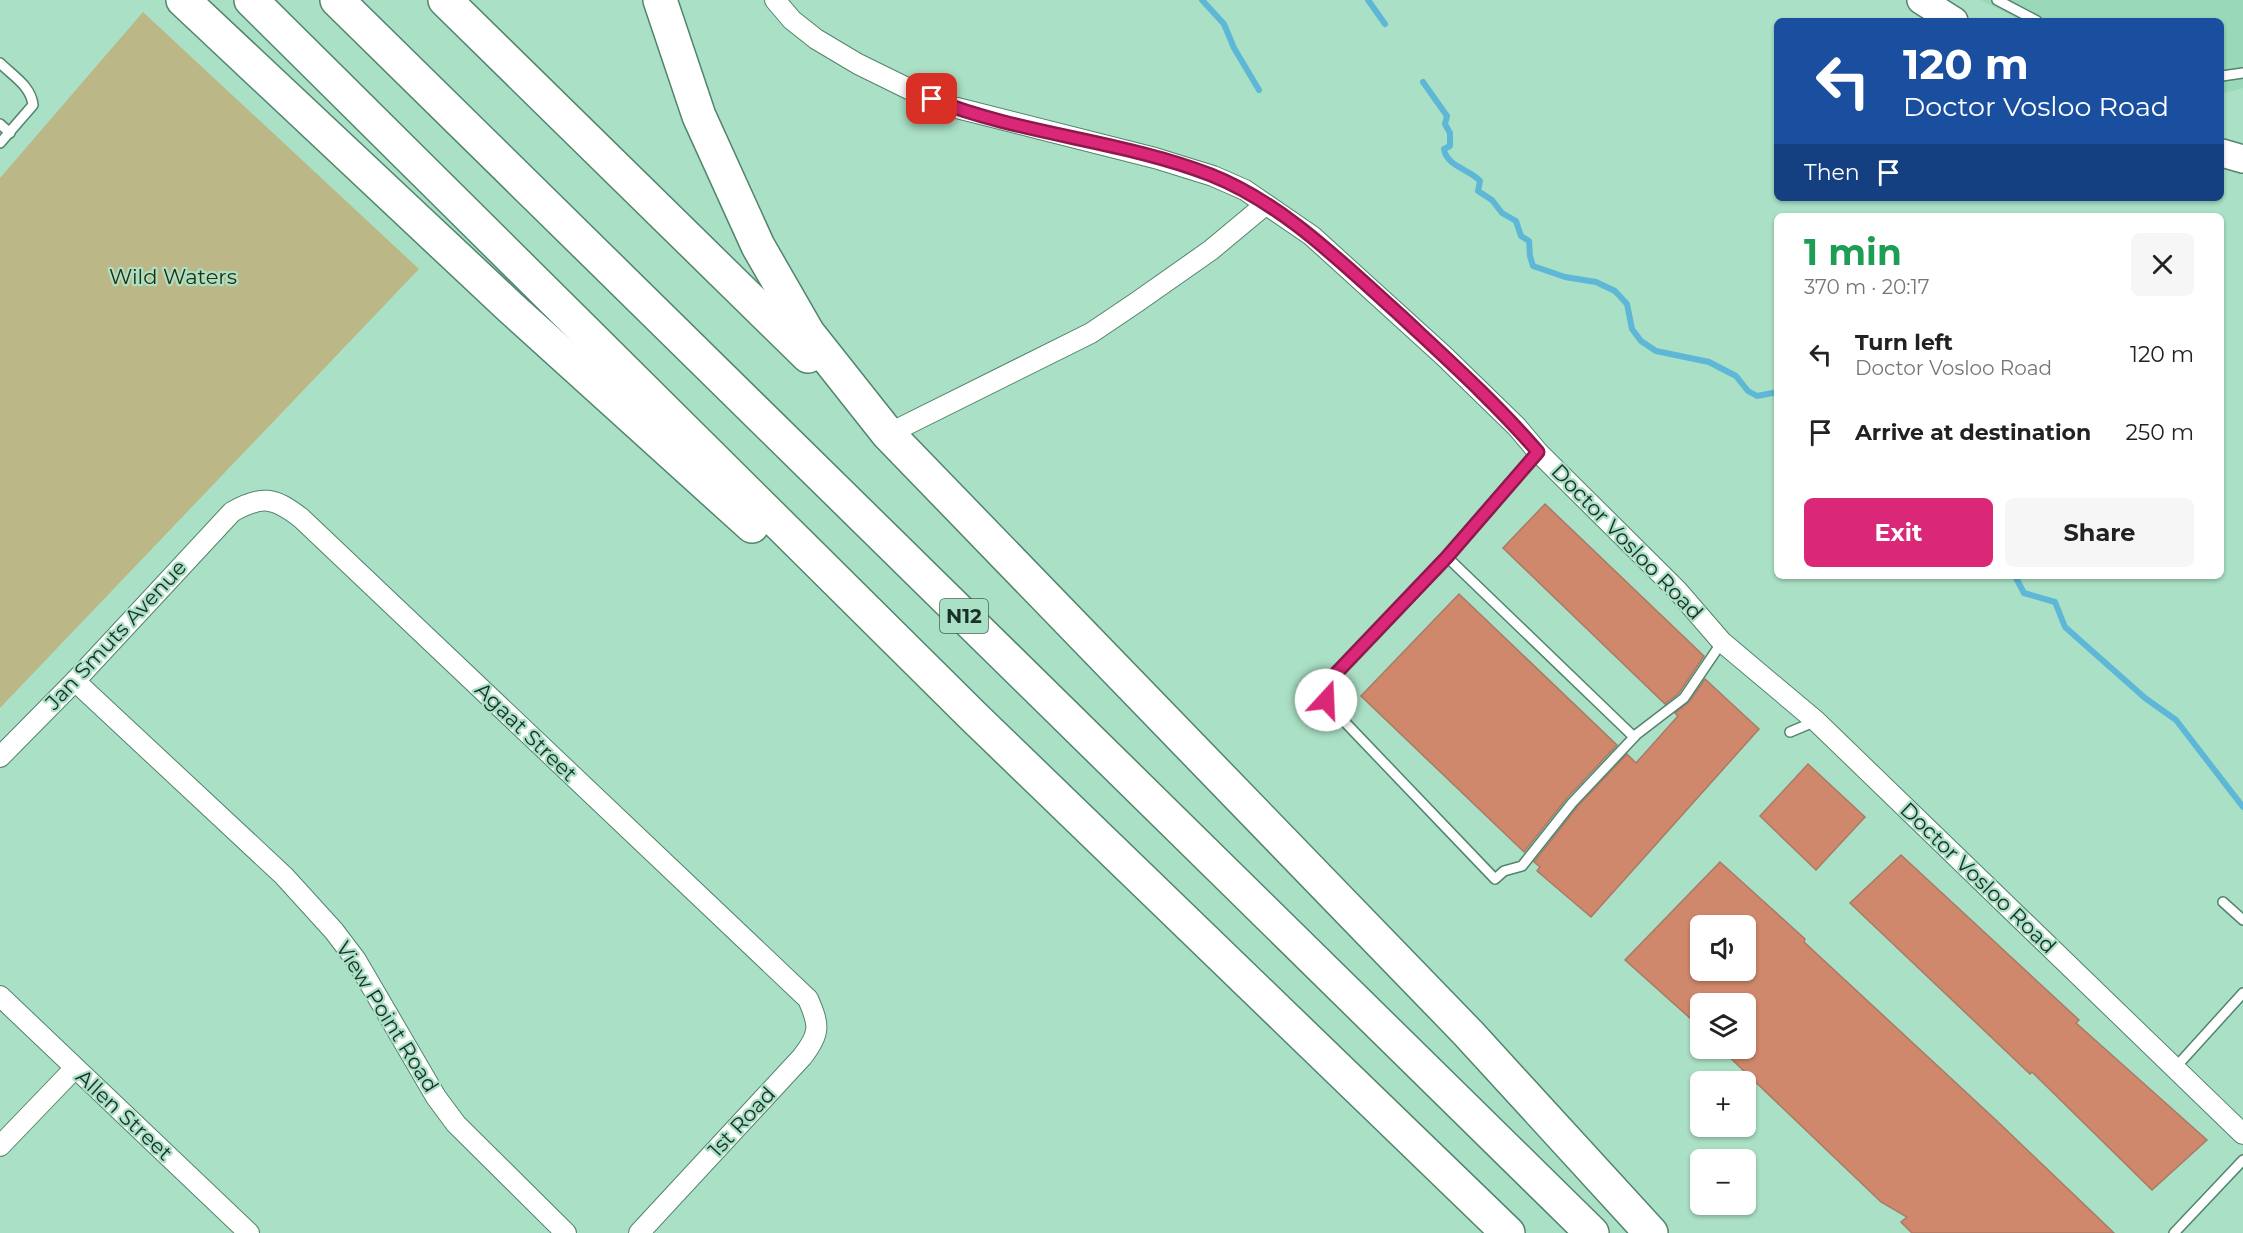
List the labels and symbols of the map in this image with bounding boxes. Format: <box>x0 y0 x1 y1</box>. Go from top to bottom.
pin <box>906 73 957 124</box>
park label: Wild Waters <box>109 264 237 289</box>
street label: Doctor Vosloo Road <box>1546 459 1708 625</box>
street label: Jan Smuts Avenue <box>39 555 191 715</box>
road number: N12 <box>940 599 988 633</box>
position arrow <box>1294 668 1358 732</box>
street label: Agaat Street <box>470 677 582 786</box>
street label: Doctor Vosloo Road <box>1895 797 2061 959</box>
street label: View Point Road <box>331 937 444 1097</box>
street label: Allen Street <box>71 1064 178 1165</box>
street label: 1st Road <box>703 1081 780 1162</box>

